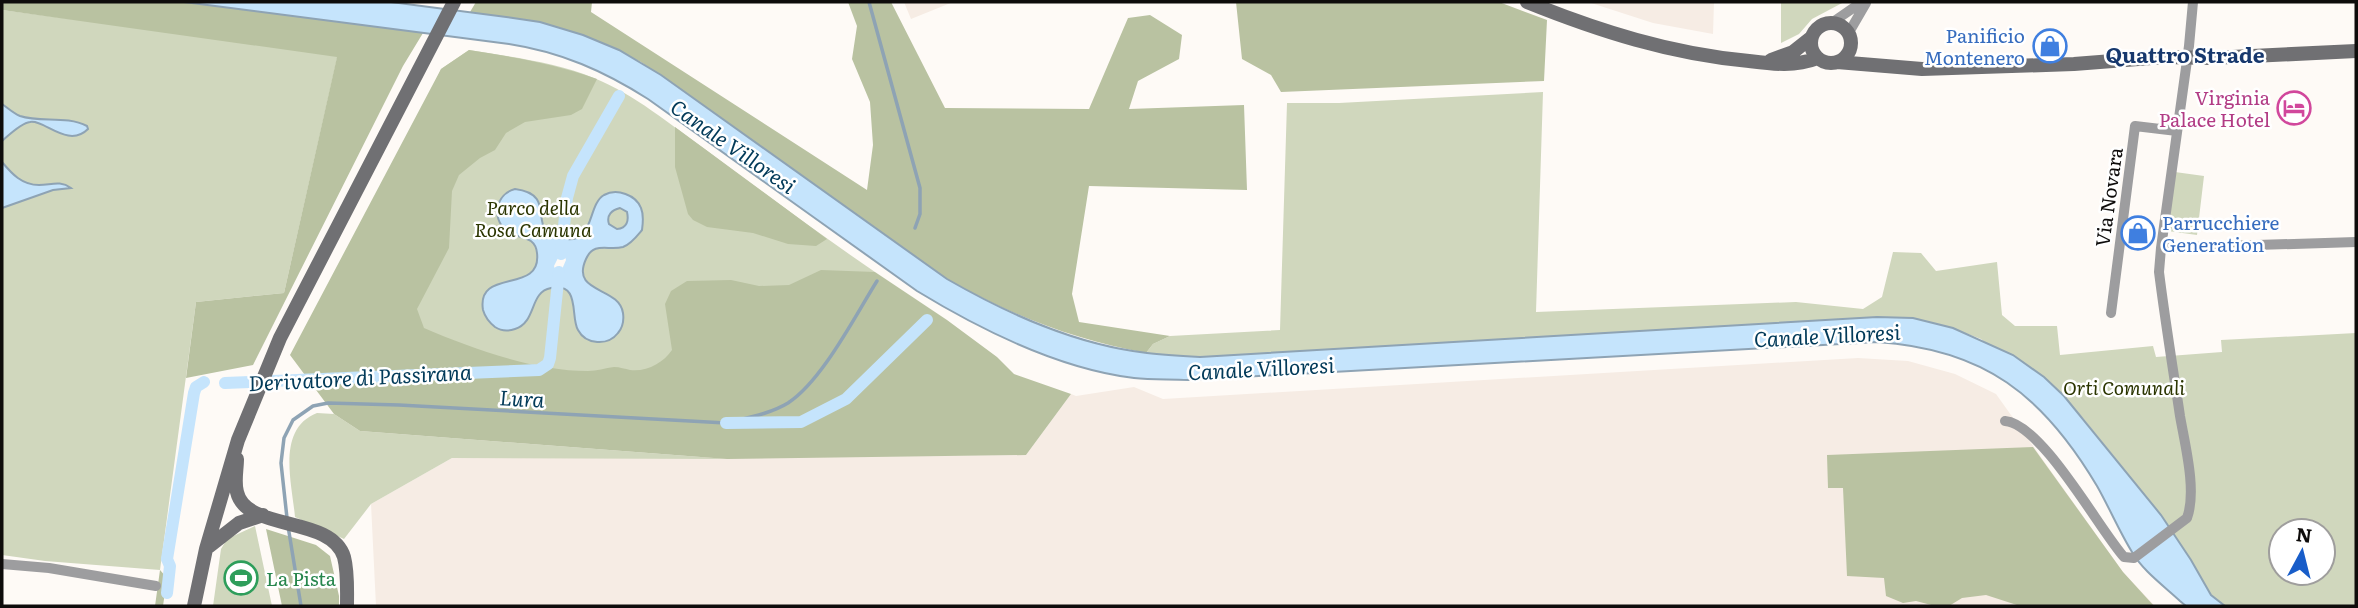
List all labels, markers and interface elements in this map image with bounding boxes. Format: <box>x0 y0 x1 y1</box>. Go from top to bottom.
place label: Panificio Montenero <box>1924 21 2025 71</box>
shop icon: Panificio Montenero <box>2031 27 2069 65</box>
district label: Quattro Strade <box>2105 38 2265 69</box>
place label: Virginia Palace Hotel <box>2159 83 2271 133</box>
hotel icon: Virginia Palace Hotel <box>2275 89 2313 127</box>
water label: Canale Villoresi <box>665 90 804 200</box>
street label: Via Novara <box>2087 145 2129 249</box>
park label: Parco della Rosa Camuna <box>474 193 592 243</box>
place label: Parrucchiere Generation <box>2162 208 2280 258</box>
shop icon: Parrucchiere Generation <box>2119 214 2157 252</box>
water label: Canale Villoresi <box>1753 315 1902 353</box>
water label: Canale Villoresi <box>1187 348 1336 386</box>
water label: Derivatore di Passirana <box>248 355 472 397</box>
park label: Orti Comunali <box>2063 373 2185 401</box>
water label: Lura <box>499 380 545 414</box>
north arrow <box>2267 517 2337 587</box>
text: N <box>2295 519 2314 549</box>
sports icon: La Pista <box>222 559 260 597</box>
place label: La Pista <box>266 564 337 592</box>

